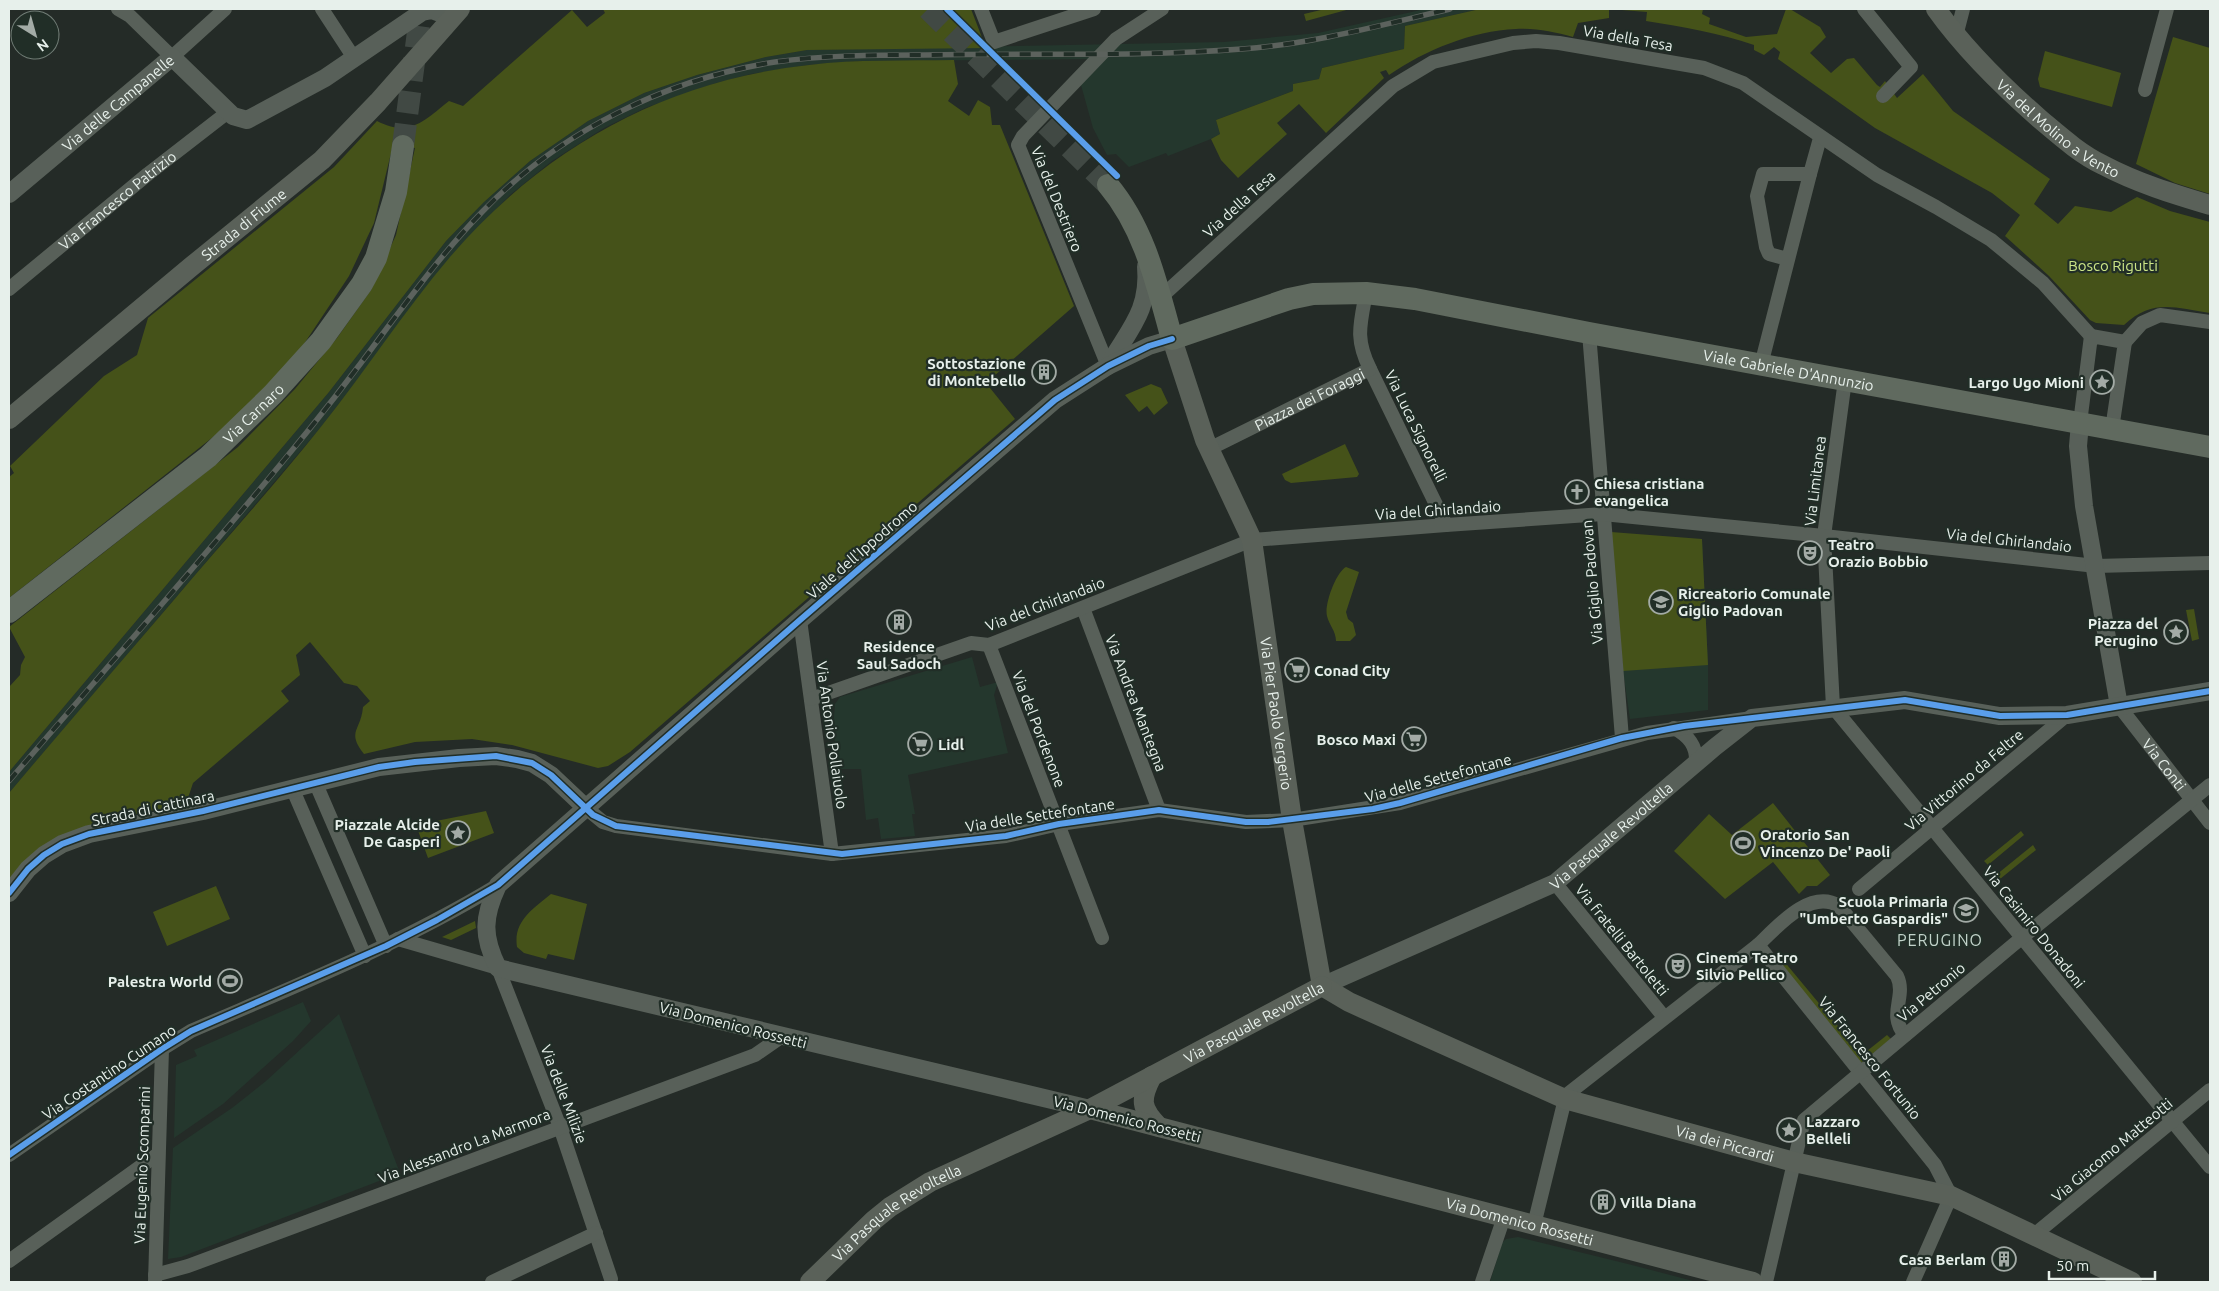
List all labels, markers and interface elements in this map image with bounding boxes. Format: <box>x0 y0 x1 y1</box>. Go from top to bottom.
north arrow <box>10 10 60 60</box>
street label: Via della Tesa <box>1582 22 1674 54</box>
text: N <box>34 36 52 55</box>
street label: Via delle Campanelle <box>58 51 177 154</box>
street label: Via del Molino a Vento <box>1993 76 2123 181</box>
street label: Via del Destriero <box>1028 144 1086 254</box>
street label: Via Francesco Patrizio <box>55 147 179 253</box>
street label: Via della Tesa <box>1199 167 1279 241</box>
street label: Strada di Fiume <box>198 184 289 264</box>
park label: Bosco Rigutti <box>2068 257 2158 274</box>
street label: Viale Gabriele D'Annunzio <box>1702 346 1875 394</box>
place label: Sottostazione di Montebello <box>927 355 1026 389</box>
building icon: Sottostazione di Montebello <box>1031 359 1057 385</box>
street label: Piazza dei Foraggi <box>1252 365 1367 434</box>
street label: Via Luca Signorelli <box>1382 367 1450 485</box>
place icon: Largo Ugo Mioni <box>2089 369 2115 395</box>
place label: Largo Ugo Mioni <box>1969 374 2084 391</box>
street label: Via Carnaro <box>219 380 287 447</box>
street label: Via Limitanea <box>1801 435 1829 527</box>
place label: Chiesa cristiana evangelica <box>1594 475 1704 509</box>
church icon: Chiesa cristiana evangelica <box>1564 479 1590 505</box>
street label: Viale dell'Ippodromo <box>803 497 921 603</box>
street label: Via del Ghirlandaio <box>1374 497 1502 523</box>
street label: Via Giglio Padovan <box>1578 519 1606 645</box>
street label: Via del Ghirlandaio <box>1945 525 2073 555</box>
place label: Teatro Orazio Bobbio <box>1828 536 1928 570</box>
theatre icon: Teatro Orazio Bobbio <box>1797 540 1823 566</box>
street label: Via del Ghirlandaio <box>983 573 1107 635</box>
place label: Ricreatorio Comunale Giglio Padovan <box>1678 585 1831 619</box>
school or university icon: Ricreatorio Comunale Giglio Padovan <box>1648 589 1674 615</box>
building icon: Residence Saul Sadoch <box>886 609 912 635</box>
place label: Piazza del Perugino <box>2088 615 2158 649</box>
place icon: Piazza del Perugino <box>2163 619 2189 645</box>
street label: Via Andrea Mantegna <box>1102 632 1170 774</box>
street label: Via Pier Paolo Vergerio <box>1257 636 1296 791</box>
place label: Residence Saul Sadoch <box>857 638 941 672</box>
supermarket icon: Conad City <box>1284 657 1310 683</box>
street label: Via Antonio Pollaiuolo <box>813 660 851 810</box>
place label: Conad City <box>1314 662 1390 679</box>
street label: Via del Pordenone <box>1009 668 1069 790</box>
supermarket icon: Bosco Maxi <box>1401 726 1427 752</box>
street label: Via Vittorino da Feltre <box>1901 726 2027 834</box>
supermarket icon: Lidl <box>907 731 933 757</box>
place label: Bosco Maxi <box>1316 731 1396 748</box>
street label: Via Conti <box>2139 735 2190 794</box>
place label: Lidl <box>938 736 964 753</box>
street label: Via delle Settefontane <box>1363 750 1513 806</box>
street label: Via Pasquale Revoltella <box>1546 779 1676 893</box>
street label: Strada di Cattinara <box>90 787 216 829</box>
street label: Via delle Settefontane <box>964 795 1116 835</box>
place label: Piazzale Alcide De Gasperi <box>335 816 440 850</box>
place icon: Piazzale Alcide De Gasperi <box>445 820 471 846</box>
place label: Oratorio San Vincenzo De' Paoli <box>1760 826 1890 860</box>
sports icon: Oratorio San Vincenzo De' Paoli <box>1730 830 1756 856</box>
street label: Via Casimiro Donadoni <box>1980 863 2088 991</box>
street label: Via fratelli Bartoletti <box>1572 881 1672 999</box>
place label: Scuola Primaria "Umberto Gaspardis" <box>1800 893 1948 927</box>
school or university icon: Scuola Primaria "Umberto Gaspardis" <box>1953 897 1979 923</box>
district label: PERUGINO <box>1897 931 1983 949</box>
place label: Cinema Teatro Silvio Pellico <box>1696 949 1798 983</box>
theatre icon: Cinema Teatro Silvio Pellico <box>1665 953 1691 979</box>
street label: Via Petronio <box>1894 959 1968 1025</box>
sports icon: Palestra World <box>217 968 243 994</box>
place label: Palestra World <box>108 973 212 990</box>
street label: Via Pasquale Revoltella <box>1181 978 1327 1066</box>
street label: Via Francesco Fortunio <box>1815 993 1925 1123</box>
street label: Via Domenico Rossetti <box>657 998 809 1052</box>
street label: Via Costantino Cumano <box>39 1021 179 1123</box>
street label: Via delle Milizie <box>537 1042 591 1146</box>
street label: Via Eugenio Scomparini <box>131 1086 153 1244</box>
street label: Via Domenico Rossetti <box>1051 1092 1203 1146</box>
street label: Via Giacomo Matteotti <box>2048 1095 2176 1205</box>
street label: Via Alessandro La Marmora <box>376 1105 552 1187</box>
place label: Lazzaro Belleli <box>1806 1113 1860 1147</box>
place icon: Lazzaro Belleli <box>1776 1117 1802 1143</box>
street label: Via dei Piccardi <box>1674 1121 1776 1165</box>
street label: Via Pasquale Revoltella <box>828 1161 964 1264</box>
building icon: Villa Diana <box>1590 1189 1616 1215</box>
street label: Via Domenico Rossetti <box>1444 1194 1595 1248</box>
place label: Villa Diana <box>1620 1194 1696 1211</box>
building icon: Casa Berlam <box>1991 1246 2017 1272</box>
scale bar <box>2049 1248 2155 1280</box>
place label: Casa Berlam <box>1899 1251 1986 1268</box>
text: 50 m <box>2056 1257 2089 1274</box>

